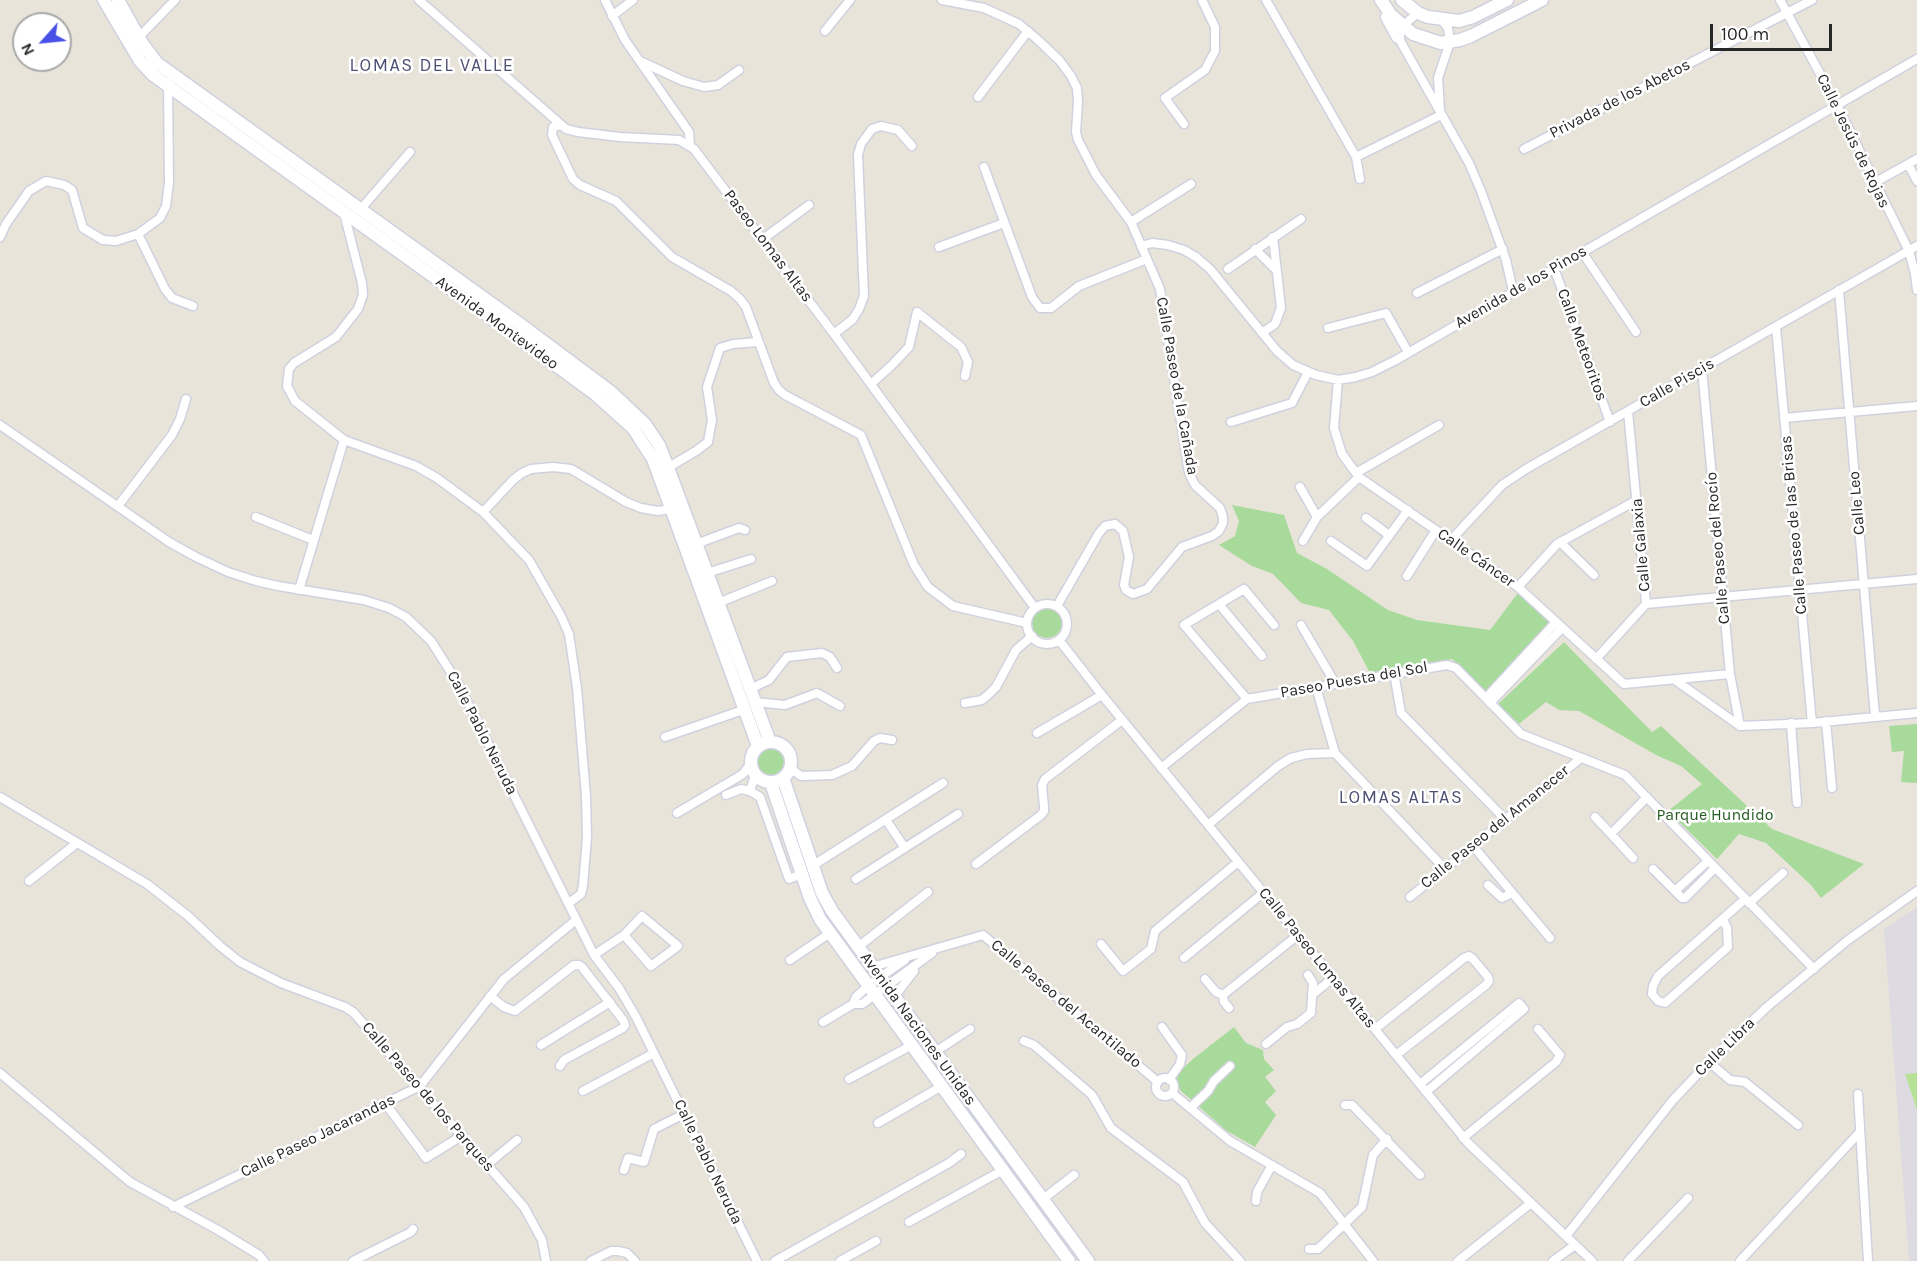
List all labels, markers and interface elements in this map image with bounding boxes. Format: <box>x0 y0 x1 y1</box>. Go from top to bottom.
north arrow <box>12 12 72 72</box>
scale bar <box>1713 12 1834 50</box>
text: 100 m <box>1721 23 1769 45</box>
text: N <box>16 40 38 59</box>
district label: LOMAS DEL VALLE <box>350 55 514 77</box>
street label: Privada de los Abetos <box>1546 55 1694 143</box>
street label: Calle Jesús de Rojas <box>1812 71 1894 211</box>
street label: Paseo Lomas Altas <box>719 186 817 306</box>
street label: Avenida de los Pinos <box>1452 241 1590 333</box>
street label: Avenida Montevideo <box>432 272 562 374</box>
street label: Calle Meteoritos <box>1553 286 1611 404</box>
street label: Calle Paseo de la Cañada <box>1152 296 1202 476</box>
street label: Calle Piscis <box>1636 354 1718 412</box>
street label: Calle Paseo de las Brisas <box>1777 435 1811 615</box>
street label: Calle Leo <box>1845 470 1869 536</box>
street label: Calle Paseo del Rocío <box>1702 471 1734 625</box>
street label: Calle Galaxia <box>1627 497 1655 593</box>
street label: Calle Cáncer <box>1434 524 1518 592</box>
street label: Paseo Puesta del Sol <box>1279 658 1429 702</box>
street label: Calle Pablo Neruda <box>442 668 522 798</box>
street label: Calle Paseo del Amanecer <box>1417 761 1573 893</box>
district label: LOMAS ALTAS <box>1339 787 1463 809</box>
park label: Parque Hundido <box>1656 805 1774 825</box>
street label: Calle Paseo Lomas Altas <box>1254 884 1380 1032</box>
street label: Calle Paseo del Acantilado <box>987 935 1145 1073</box>
street label: Avenida Naciones Unidas <box>856 949 980 1109</box>
street label: Calle Libra <box>1691 1014 1759 1080</box>
street label: Calle Paseo de los Parques <box>358 1018 498 1176</box>
street label: Calle Paseo Jacarandas <box>238 1090 398 1182</box>
street label: Calle Pablo Neruda <box>669 1096 747 1228</box>

